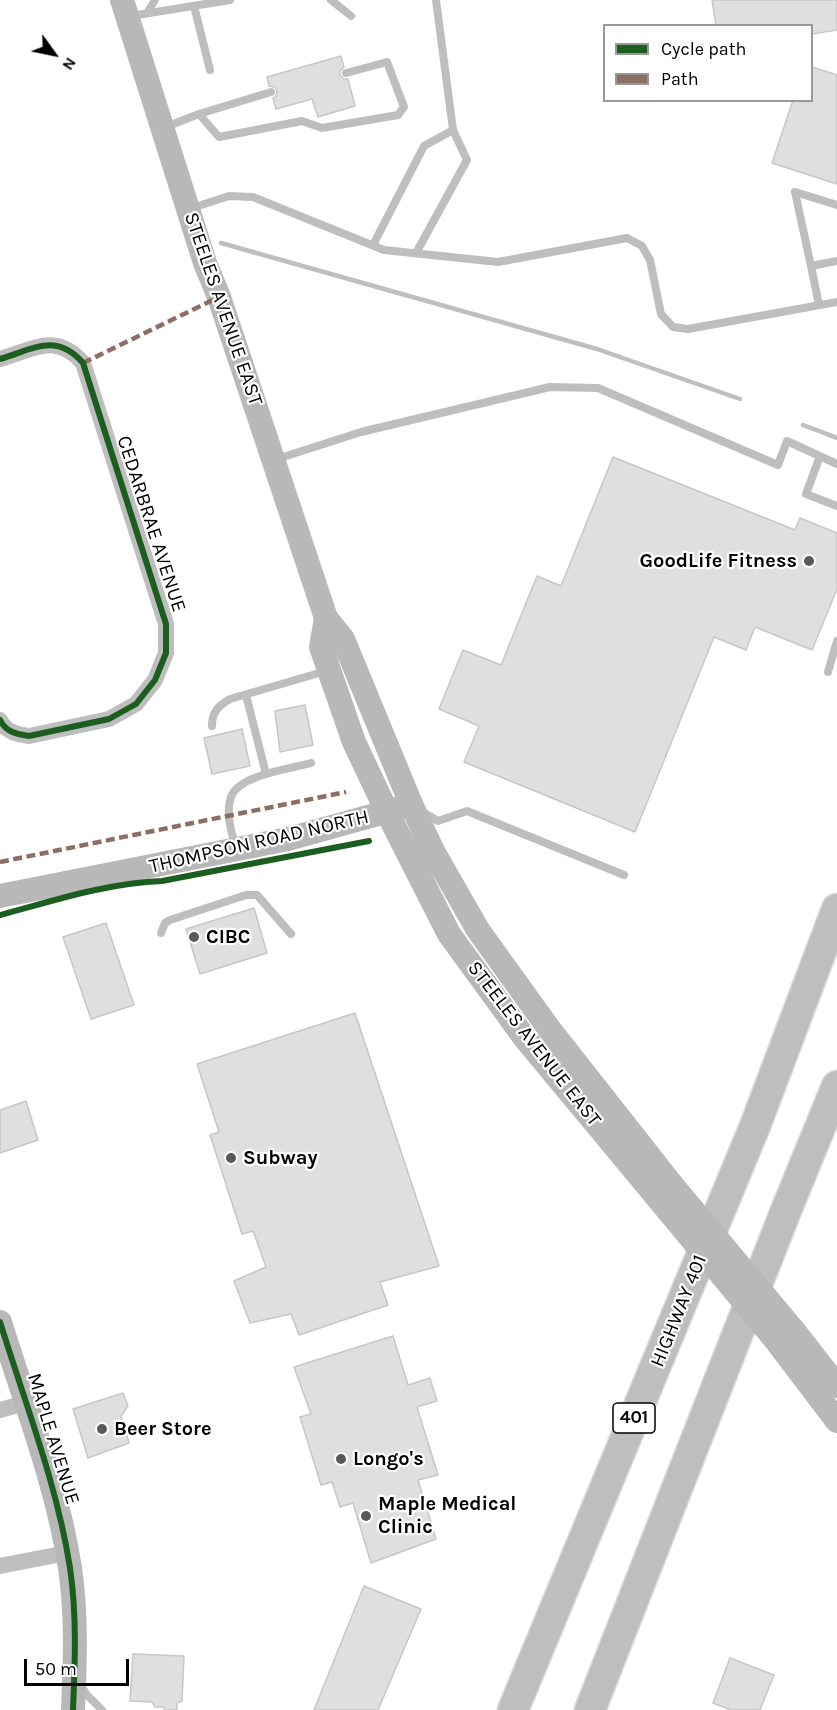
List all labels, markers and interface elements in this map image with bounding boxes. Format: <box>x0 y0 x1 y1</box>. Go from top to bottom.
north arrow <box>24 24 84 84</box>
legend <box>603 24 813 102</box>
text: Cycle path <box>661 38 746 60</box>
text: N <box>58 54 81 74</box>
text: Path <box>661 68 699 90</box>
street label: STEELES AVENUE EAST <box>179 209 267 409</box>
street label: CEDARBRAE AVENUE <box>111 433 191 615</box>
place label: GoodLife Fitness <box>640 549 797 573</box>
marker: GoodLife Fitness <box>802 554 816 568</box>
street label: THOMPSON ROAD NORTH <box>147 805 371 879</box>
place label: CIBC <box>206 925 250 949</box>
marker: CIBC <box>187 930 201 944</box>
street label: STEELES AVENUE EAST <box>462 957 606 1131</box>
place label: Subway <box>243 1146 317 1170</box>
marker: Subway <box>224 1151 238 1165</box>
street label: HIGHWAY 401 <box>646 1251 712 1371</box>
street label: MAPLE AVENUE <box>22 1370 84 1508</box>
road number: 401 <box>613 1403 655 1433</box>
place label: Beer Store <box>114 1417 211 1441</box>
marker: Beer Store <box>95 1422 109 1436</box>
place label: Longo's <box>353 1447 424 1471</box>
marker: Longo's <box>334 1452 348 1466</box>
place label: Maple Medical Clinic <box>378 1492 516 1539</box>
marker: Maple Medical Clinic <box>359 1509 373 1523</box>
scale bar <box>27 1647 132 1685</box>
text: 50 m <box>35 1658 77 1680</box>

